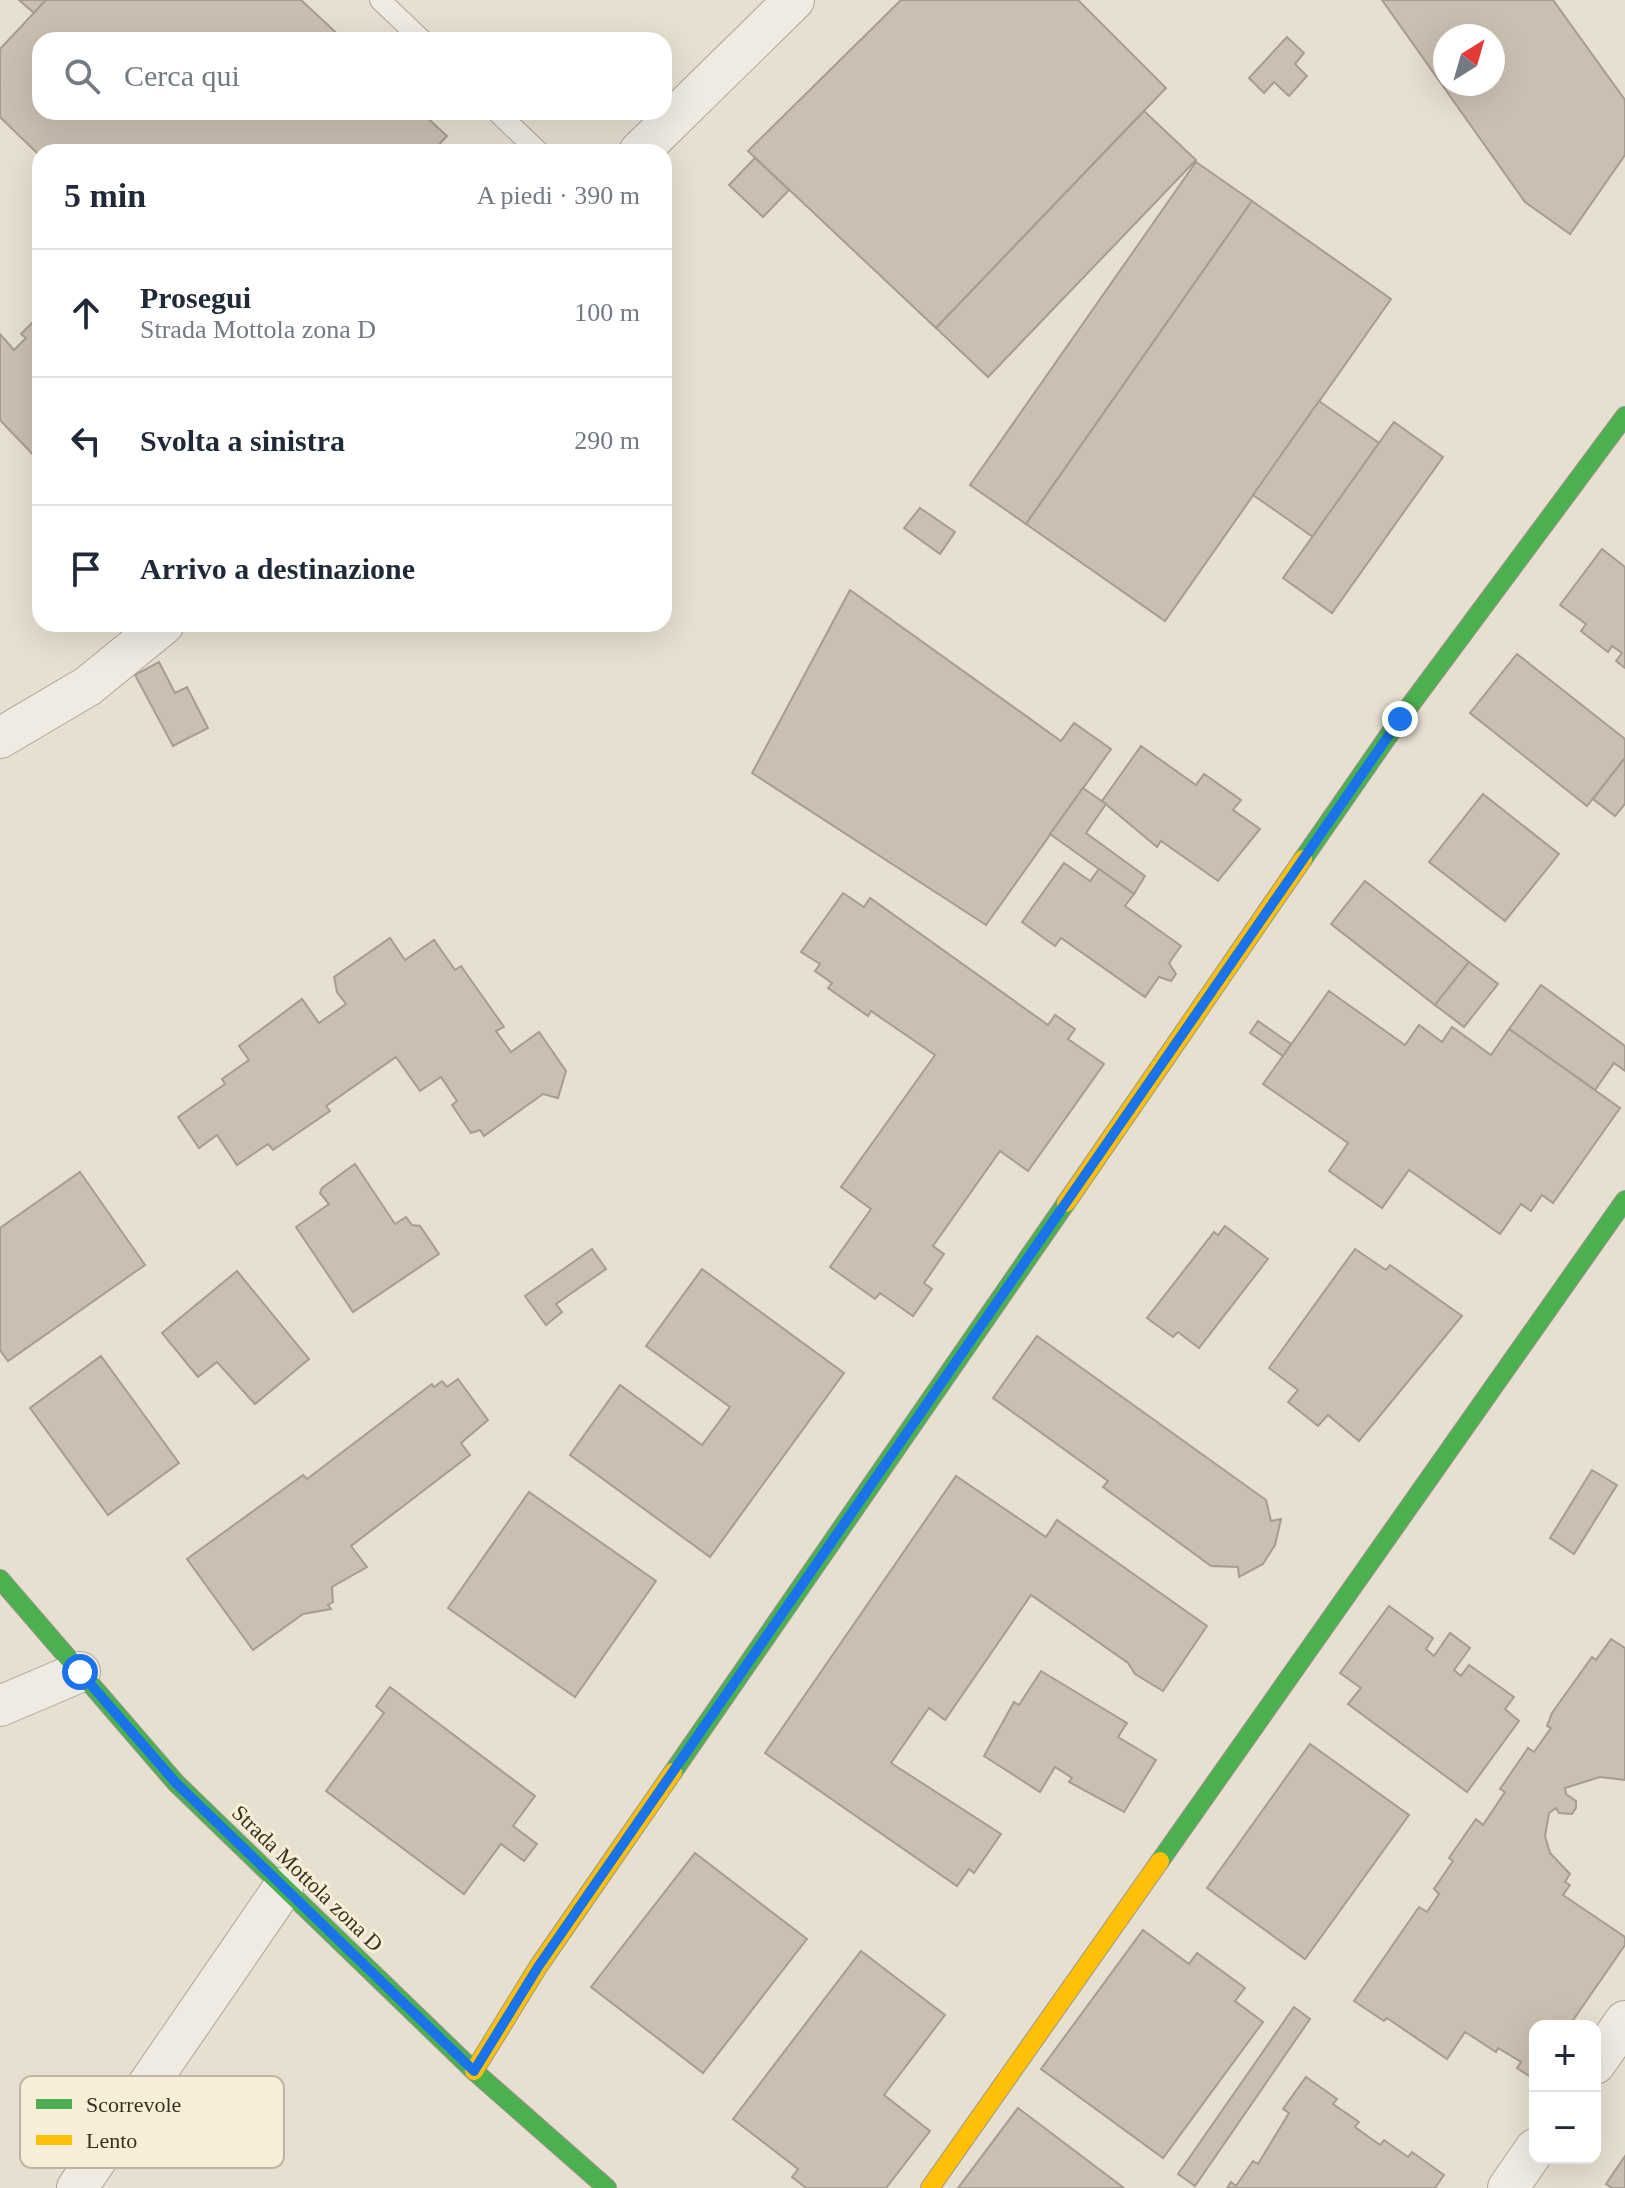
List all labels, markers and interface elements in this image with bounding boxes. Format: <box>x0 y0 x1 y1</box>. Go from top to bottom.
north arrow <box>1433 24 1505 96</box>
search box <box>32 32 672 120</box>
icon: search <box>60 54 104 98</box>
text: Cerca qui <box>124 59 240 92</box>
text: 5 min <box>64 177 146 214</box>
text: A piedi · 390 m <box>477 181 640 210</box>
text: Prosegui <box>140 281 251 314</box>
icon: ahead <box>64 291 108 335</box>
text: 100 m <box>574 298 640 327</box>
text: Strada Mottola zona D <box>140 315 376 344</box>
icon: left <box>64 419 108 463</box>
text: Svolta a sinistra <box>140 424 345 457</box>
text: 290 m <box>574 426 640 455</box>
icon: arrive <box>64 547 108 591</box>
text: Arrivo a destinazione <box>140 552 415 585</box>
route end <box>1382 701 1418 737</box>
route start <box>62 1654 98 1690</box>
street label: Strada Mottola zona D <box>227 1800 388 1957</box>
map controls <box>1529 2020 1601 2164</box>
button: + <box>1529 2020 1601 2092</box>
legend <box>20 2076 284 2168</box>
text: Scorrevole <box>86 2092 181 2117</box>
button: − <box>1529 2092 1601 2164</box>
text: Lento <box>86 2128 137 2153</box>

